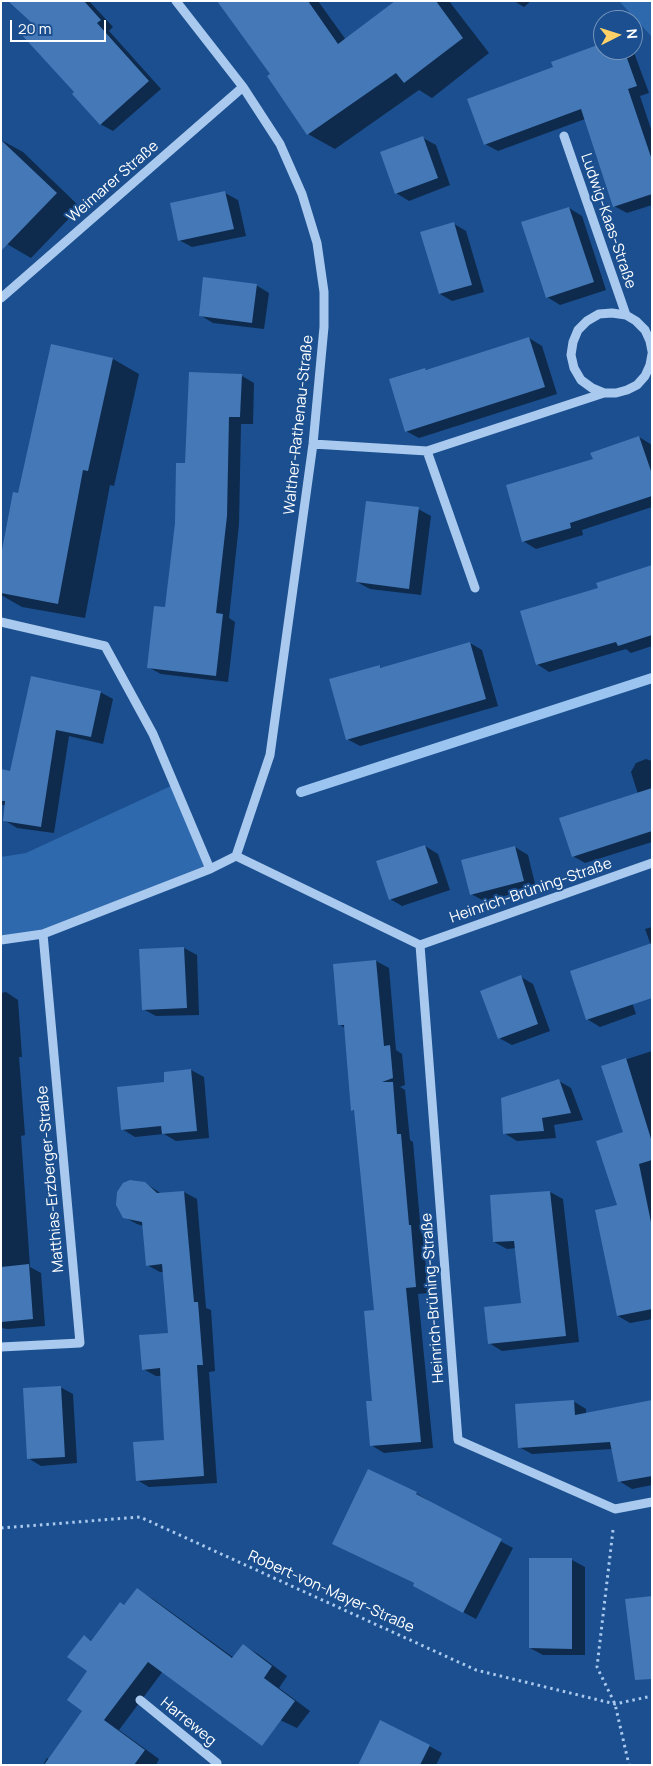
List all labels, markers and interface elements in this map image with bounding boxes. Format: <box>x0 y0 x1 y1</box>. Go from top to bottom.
scale bar <box>12 10 109 42</box>
north arrow <box>593 10 643 60</box>
text: 20 m <box>18 18 51 39</box>
text: N <box>623 28 642 40</box>
street label: Weimarer Straße <box>64 137 162 227</box>
street label: Ludwig-Kaas-Straße <box>576 151 640 291</box>
street label: Walther-Rathenau-Straße <box>281 334 317 516</box>
street label: Heinrich-Brüning-Straße <box>448 855 614 927</box>
street label: Matthias-Erzberger-Straße <box>34 1085 68 1273</box>
street label: Heinrich-Brüning-Straße <box>418 1212 448 1384</box>
street label: Robert-von-Mayer-Straße <box>245 1547 417 1637</box>
street label: Harreweg <box>156 1694 220 1750</box>

